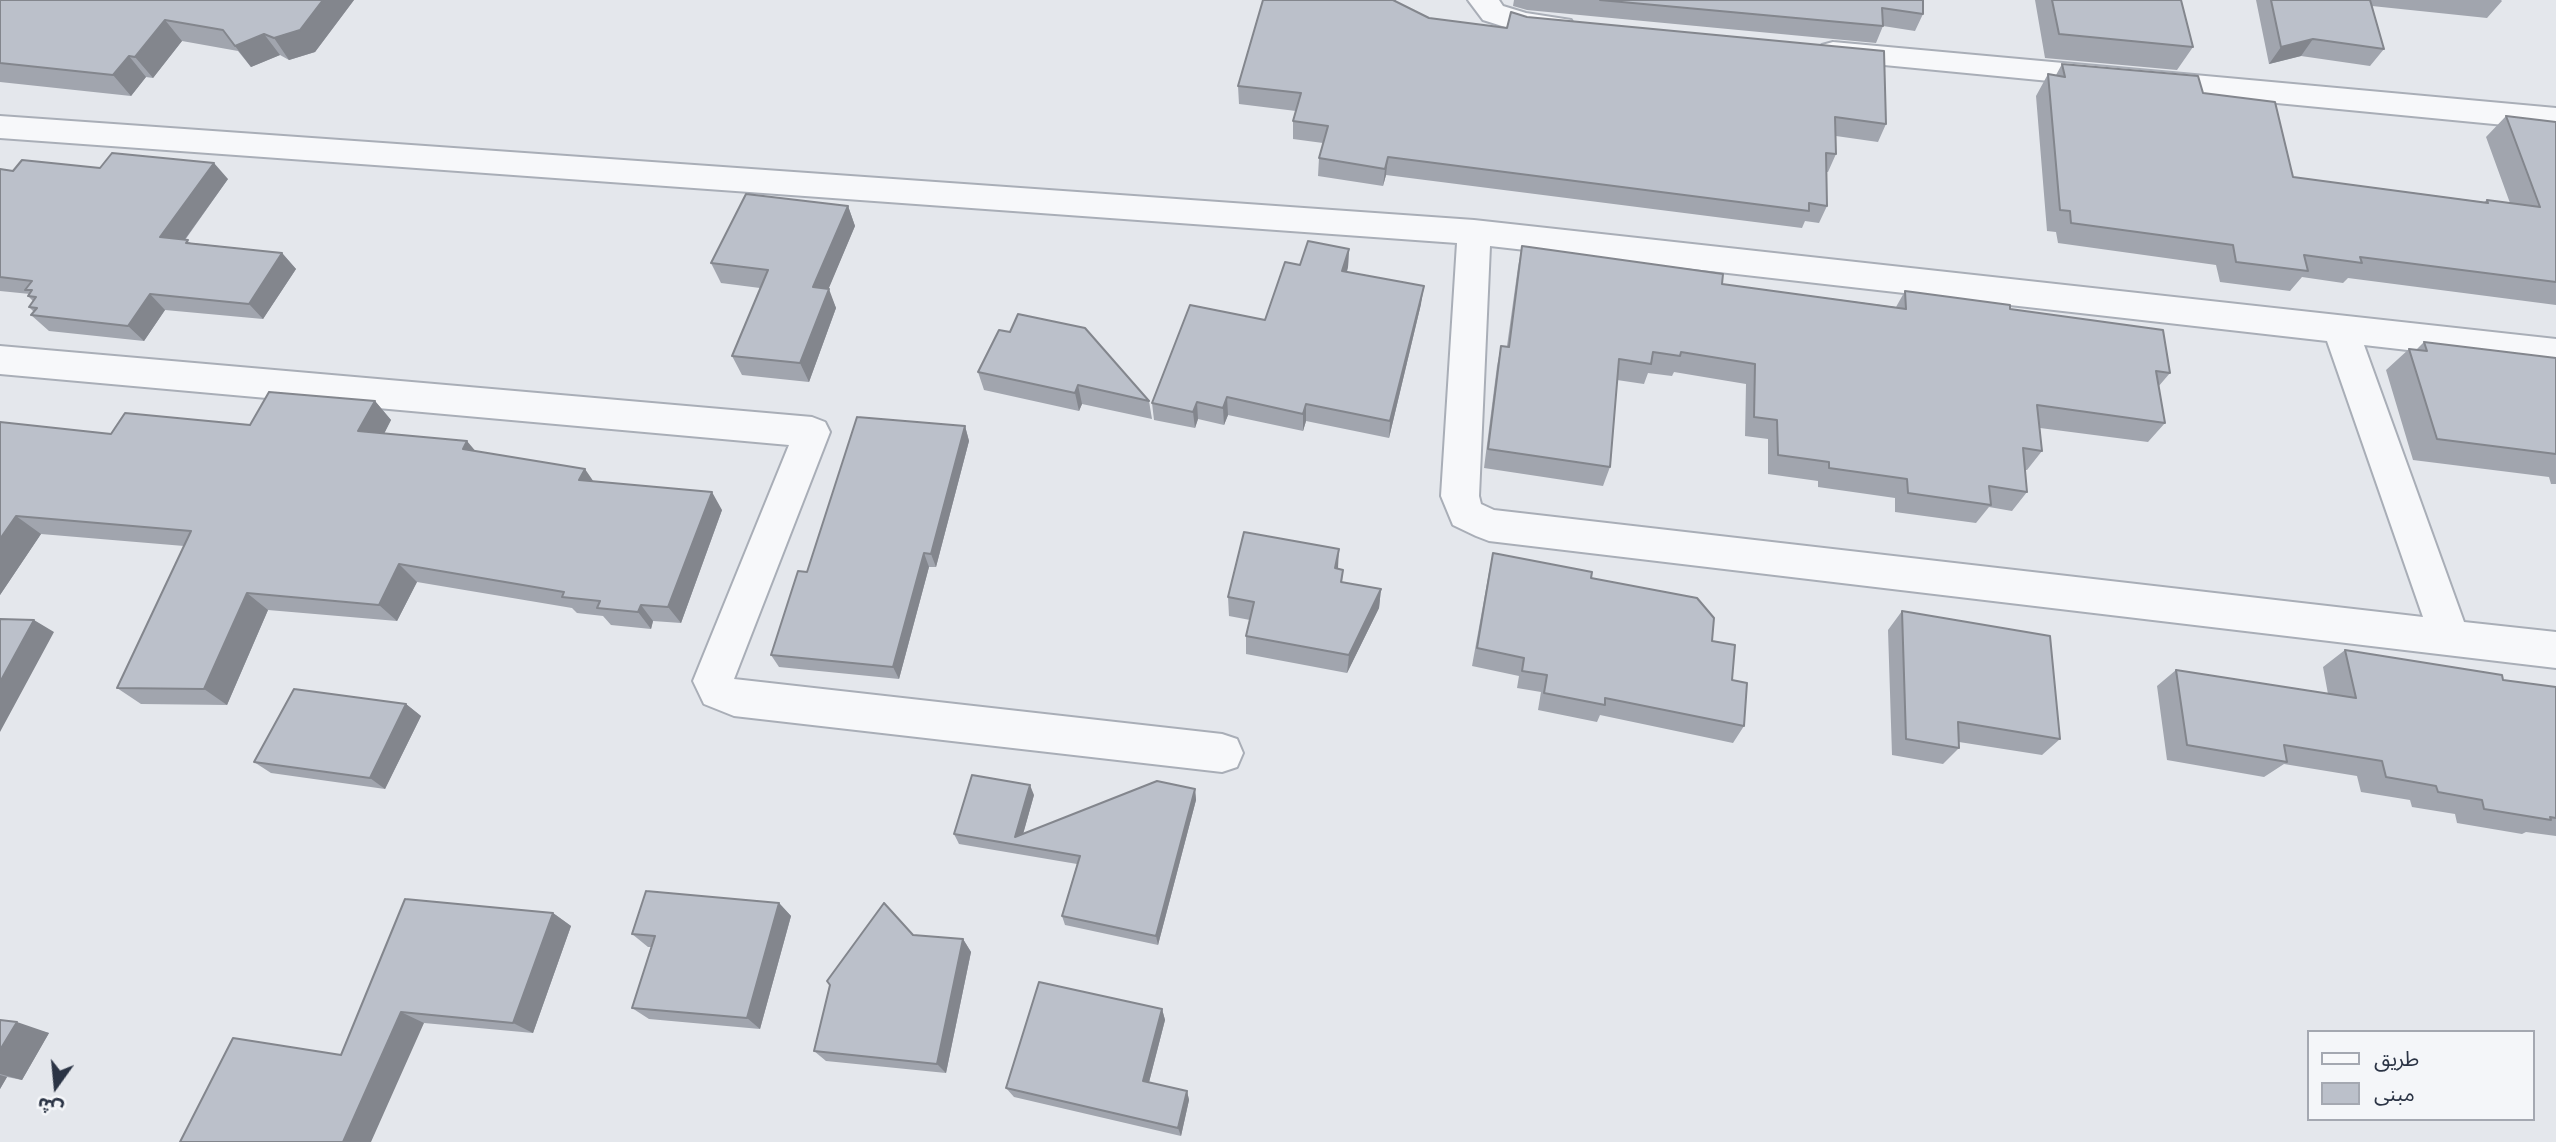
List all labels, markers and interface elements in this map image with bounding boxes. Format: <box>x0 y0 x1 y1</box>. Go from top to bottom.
legend <box>2308 1030 2535 1121</box>
text: طريق <box>2374 1046 2419 1071</box>
north arrow <box>21 1051 91 1121</box>
text: مبنى <box>2374 1081 2415 1106</box>
text: ش <box>35 1092 66 1121</box>

